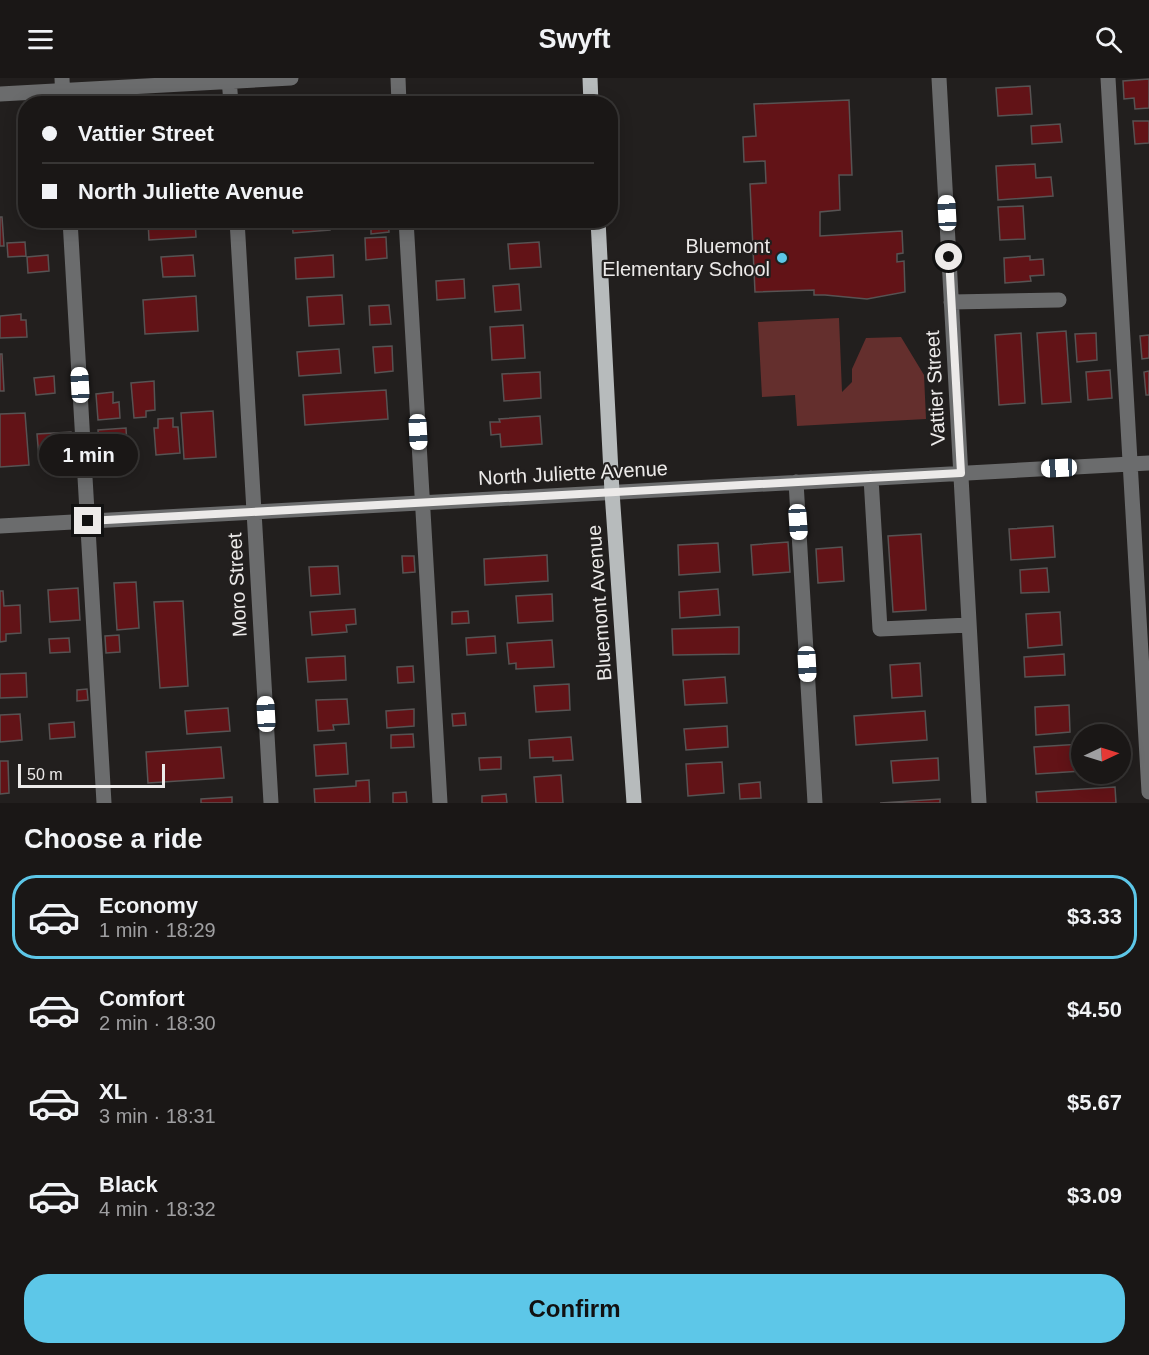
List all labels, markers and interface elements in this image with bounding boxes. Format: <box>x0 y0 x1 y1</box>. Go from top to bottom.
icon: menu <box>24 23 57 56</box>
icon: search <box>1092 23 1125 56</box>
text: Swyft <box>538 24 611 54</box>
text: Vattier Street <box>78 121 214 146</box>
text: North Juliette Avenue <box>78 179 304 204</box>
car <box>937 195 957 231</box>
place label: Bluemont Elementary School <box>602 235 770 280</box>
route start <box>935 243 962 270</box>
marker: Bluemont Elementary School <box>775 251 789 265</box>
street label: Vattier Street <box>921 329 949 446</box>
car <box>70 367 90 403</box>
car <box>408 414 428 450</box>
callout: 1 min <box>38 434 138 476</box>
text: 1 min <box>62 444 115 466</box>
street label: North Juliette Avenue <box>478 457 668 489</box>
car <box>1041 458 1077 478</box>
car <box>788 503 808 541</box>
route end <box>74 507 101 534</box>
street label: Bluemont Avenue <box>583 524 615 682</box>
street label: Moro Street <box>223 532 251 638</box>
car <box>797 646 817 682</box>
car <box>256 696 276 732</box>
north arrow <box>1071 724 1131 784</box>
map controls <box>1071 724 1131 784</box>
scale bar <box>18 761 165 788</box>
text: 50 m <box>27 766 63 783</box>
text: Choose a ride <box>24 824 203 854</box>
icon: car <box>27 890 81 944</box>
text: Economy <box>99 893 198 918</box>
text: $3.33 <box>1067 904 1122 929</box>
text: 1 min · 18:29 <box>99 919 216 941</box>
icon: car <box>27 983 81 1037</box>
text: Comfort <box>99 986 185 1011</box>
text: $4.50 <box>1067 997 1122 1022</box>
text: 2 min · 18:30 <box>99 1012 216 1034</box>
icon: car <box>27 1076 81 1130</box>
text: XL <box>99 1079 127 1104</box>
text: $5.67 <box>1067 1090 1122 1115</box>
text: 3 min · 18:31 <box>99 1105 216 1127</box>
icon: car <box>27 1169 81 1223</box>
text: Black <box>99 1172 158 1197</box>
text: $3.09 <box>1067 1183 1122 1208</box>
text: 4 min · 18:32 <box>99 1198 216 1220</box>
button: Confirm <box>24 1274 1125 1343</box>

